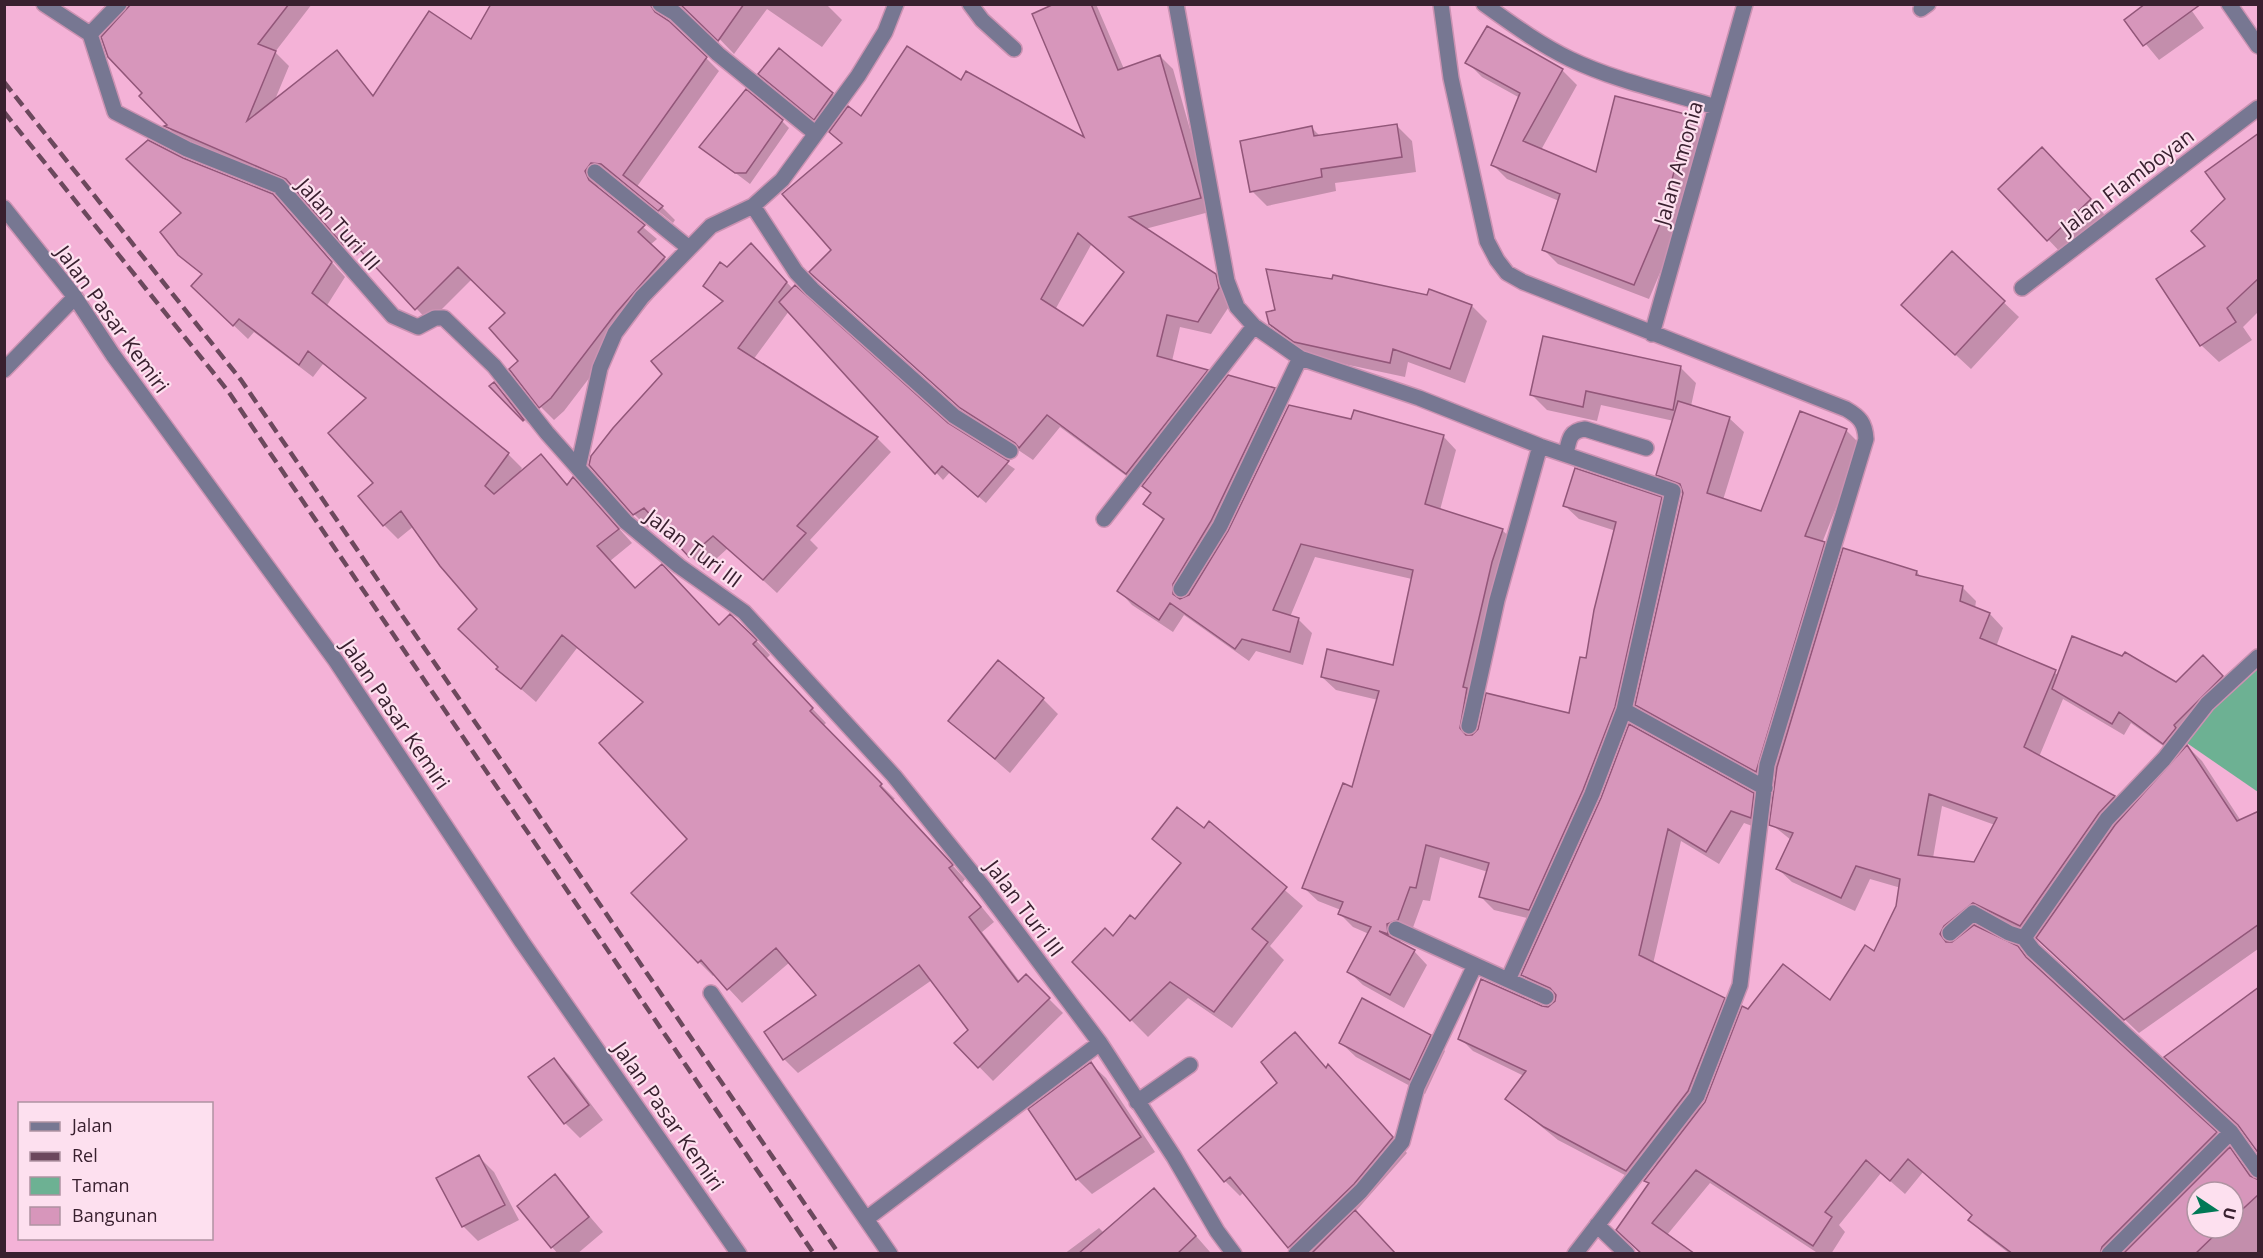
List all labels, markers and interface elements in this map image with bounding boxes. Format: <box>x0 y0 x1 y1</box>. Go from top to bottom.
street label: Jalan Amonia <box>1646 98 1709 230</box>
street label: Jalan Flamboyan <box>2053 122 2199 242</box>
street label: Jalan Turi III <box>290 170 387 276</box>
street label: Jalan Pasar Kemiri <box>49 238 176 398</box>
street label: Jalan Turi III <box>638 501 748 593</box>
street label: Jalan Pasar Kemiri <box>334 632 457 795</box>
street label: Jalan Turi III <box>978 852 1070 962</box>
street label: Jalan Pasar Kemiri <box>606 1034 731 1196</box>
legend <box>18 1102 213 1240</box>
text: Jalan <box>70 1113 112 1137</box>
text: Rel <box>72 1143 98 1167</box>
text: Taman <box>72 1173 130 1197</box>
north arrow <box>2185 1180 2245 1240</box>
text: Bangunan <box>72 1203 158 1227</box>
text: U <box>2218 1205 2242 1222</box>

